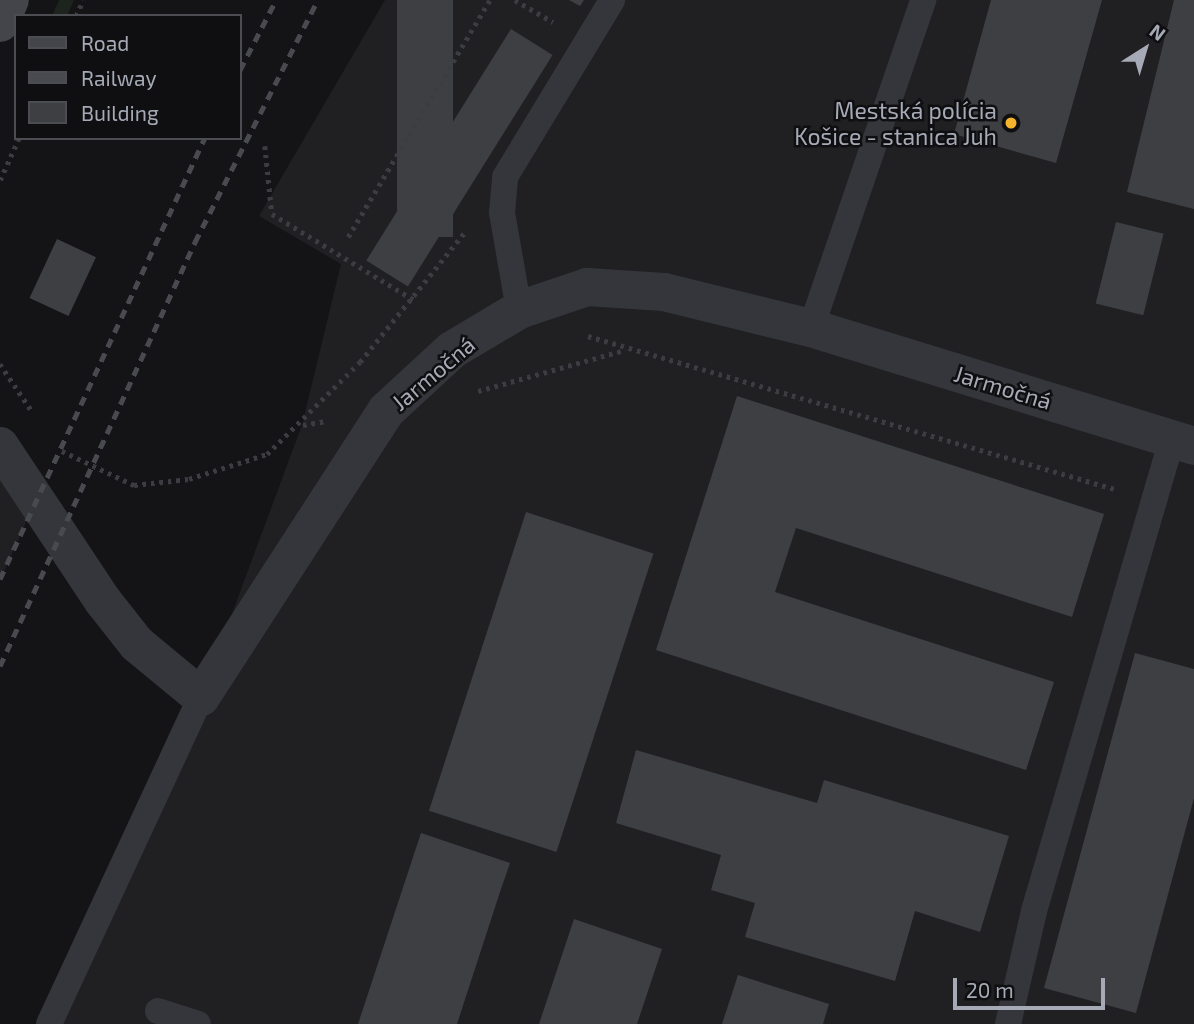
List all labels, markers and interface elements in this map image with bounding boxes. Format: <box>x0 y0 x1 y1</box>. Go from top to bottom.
legend <box>14 14 242 140</box>
north arrow <box>1110 14 1180 84</box>
text: N <box>1146 19 1170 45</box>
text: Road <box>81 30 129 55</box>
text: Railway <box>81 65 157 90</box>
place label: Mestská polícia Košice - stanica Juh <box>794 96 997 150</box>
text: Building <box>81 100 159 125</box>
marker: Mestská polícia Košice - stanica Juh <box>1003 115 1019 131</box>
street label: Jarmočná <box>386 330 480 416</box>
street label: Jarmočná <box>951 359 1055 415</box>
scale bar <box>956 964 1108 1008</box>
text: 20 m <box>966 977 1014 1002</box>

